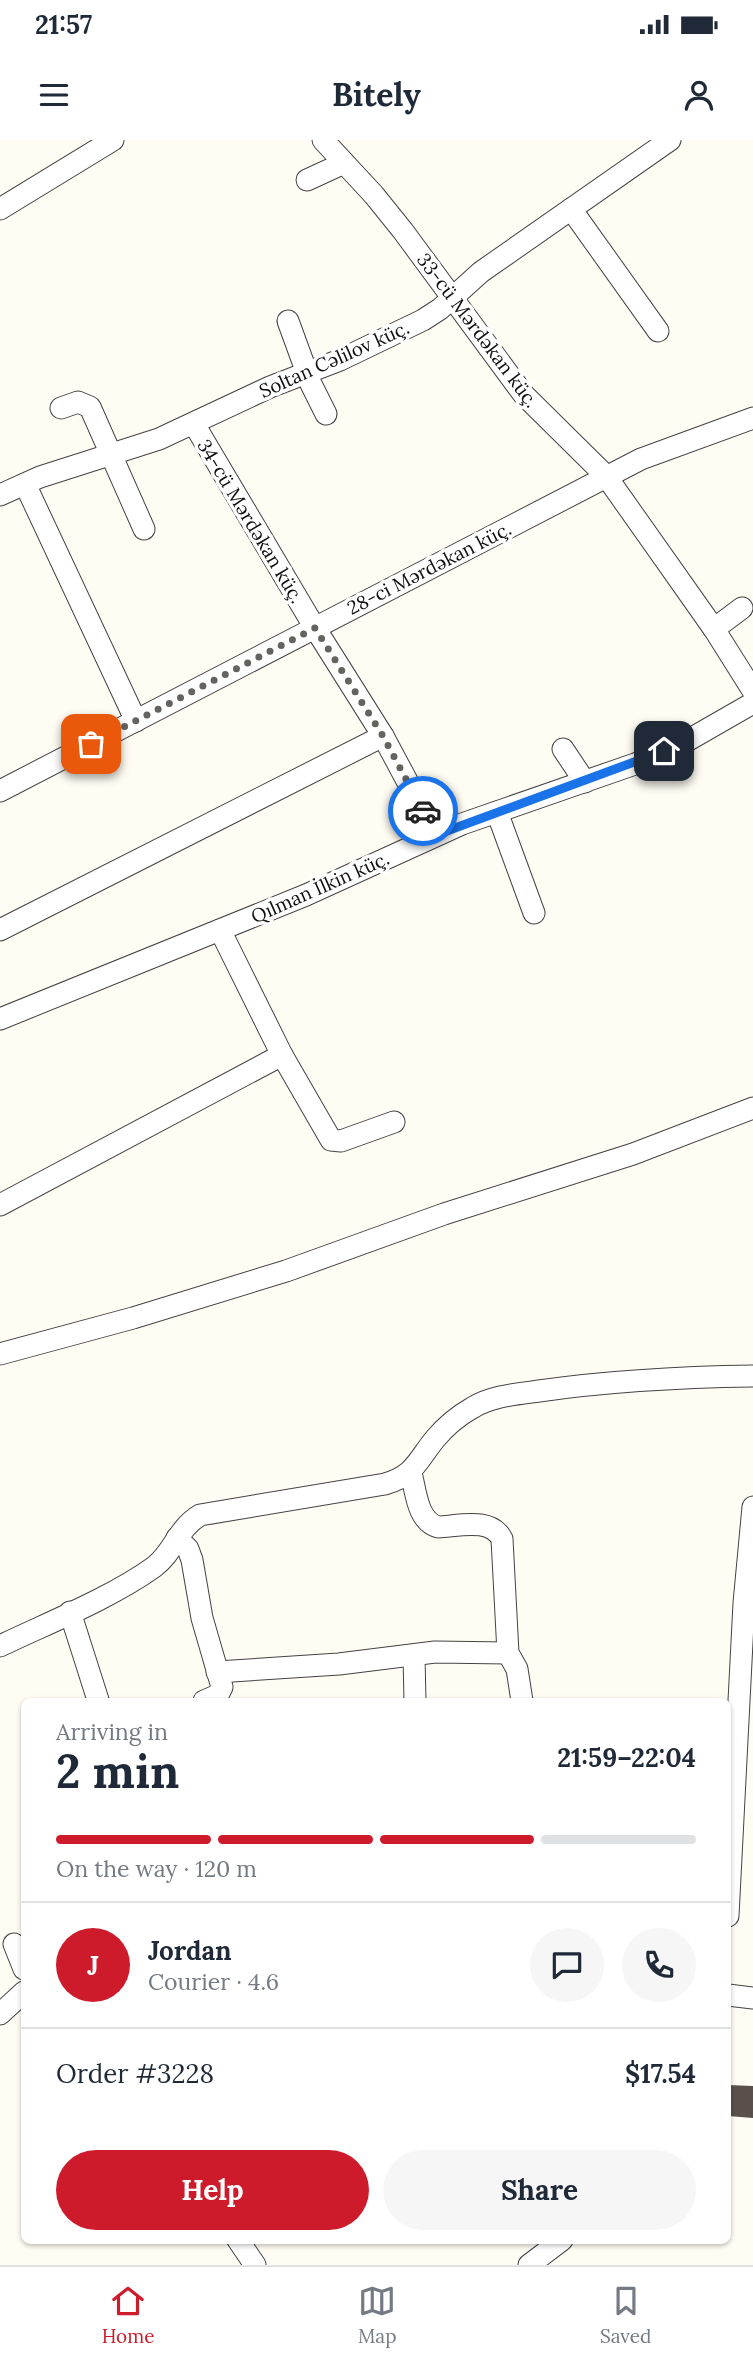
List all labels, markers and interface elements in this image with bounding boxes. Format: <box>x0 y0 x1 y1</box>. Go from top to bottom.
text: 21:57 <box>35 8 92 41</box>
text: Bitely <box>332 74 421 115</box>
icon: menu <box>35 76 73 114</box>
icon: person <box>680 76 718 114</box>
street label: 33-cü Mərdəkan küç. <box>412 248 544 412</box>
street label: Soltan Cəlilov küç. <box>255 315 413 403</box>
street label: 34-cü Mərdəkan küç. <box>193 435 309 607</box>
street label: 28-ci Mərdəkan küç. <box>343 516 515 620</box>
pin <box>61 714 121 774</box>
pin <box>634 721 694 781</box>
icon: bag <box>72 725 110 763</box>
icon: home <box>645 732 683 770</box>
courier <box>388 776 458 846</box>
icon: car <box>404 792 442 830</box>
street label: Qılman İlkin küç. <box>247 846 393 928</box>
text: Arriving in <box>56 1717 168 1746</box>
text: 21:59–22:04 <box>557 1741 696 1774</box>
text: 2 min <box>56 1742 179 1801</box>
text: On the way · 120 m <box>56 1854 257 1883</box>
button: chat <box>530 1928 604 2002</box>
button: phone <box>622 1928 696 2002</box>
text: Jordan <box>148 1934 232 1967</box>
text: J <box>87 1949 99 1982</box>
text: Courier · 4.6 <box>148 1967 279 1996</box>
text: Order #3228 <box>56 2057 214 2090</box>
text: $17.54 <box>625 2057 696 2090</box>
button: Help <box>56 2150 369 2230</box>
button: Share <box>383 2150 696 2230</box>
tab: Home <box>102 2282 155 2348</box>
tab: Map <box>358 2282 396 2348</box>
tab: Saved <box>600 2282 651 2348</box>

